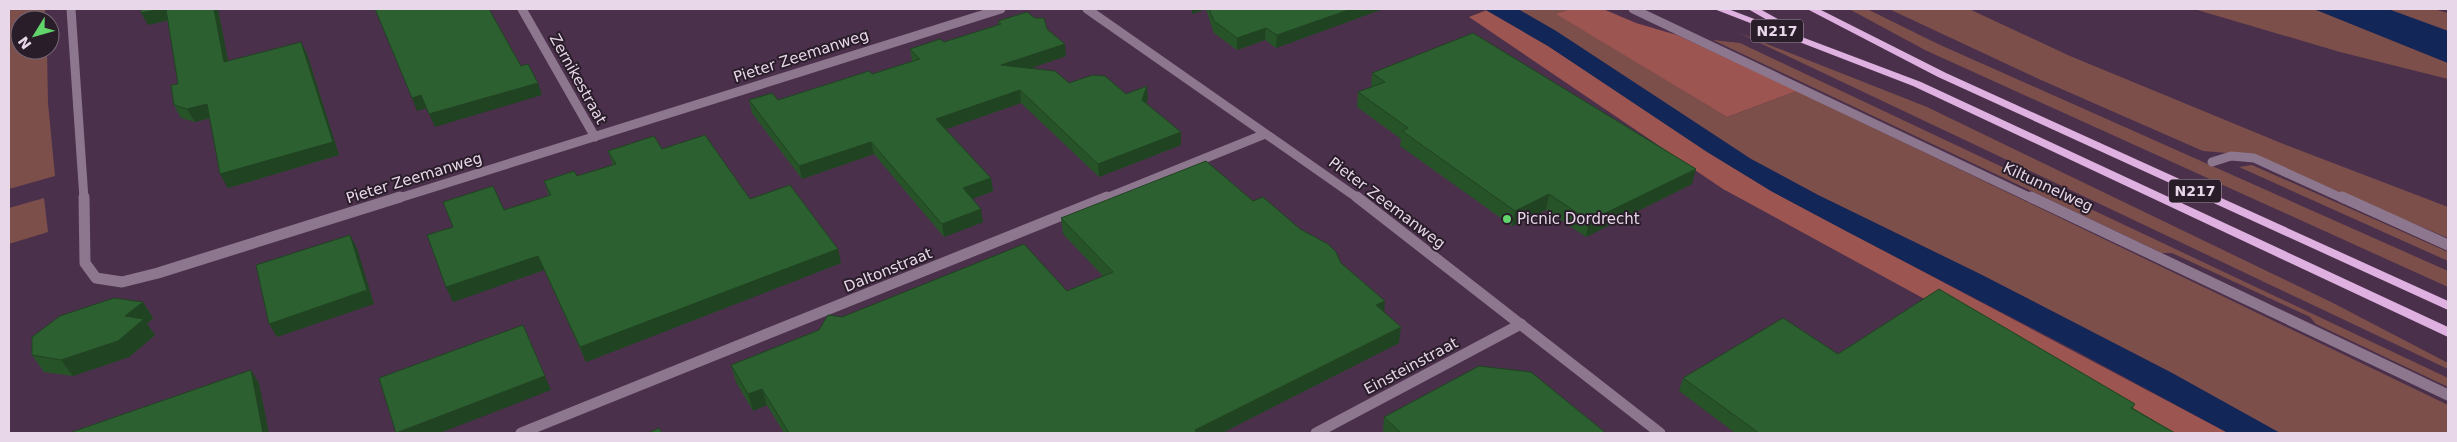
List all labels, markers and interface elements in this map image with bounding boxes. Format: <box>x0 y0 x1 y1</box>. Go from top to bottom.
north arrow <box>10 10 60 60</box>
road number: N217 <box>1751 20 1803 42</box>
street label: Pieter Zeemanweg <box>731 26 871 86</box>
street label: Zernikestraat <box>546 31 610 127</box>
text: N <box>15 33 35 52</box>
street label: Pieter Zeemanweg <box>344 149 484 207</box>
street label: Pieter Zeemanweg <box>1325 153 1449 253</box>
street label: Kiltunnelweg <box>2000 158 2096 216</box>
road number: N217 <box>2169 180 2221 202</box>
place label: Picnic Dordrecht <box>1517 210 1640 228</box>
marker: Picnic Dordrecht <box>1501 213 1513 225</box>
street label: Daltonstraat <box>841 244 935 296</box>
street label: Einsteinstraat <box>1361 334 1461 398</box>

